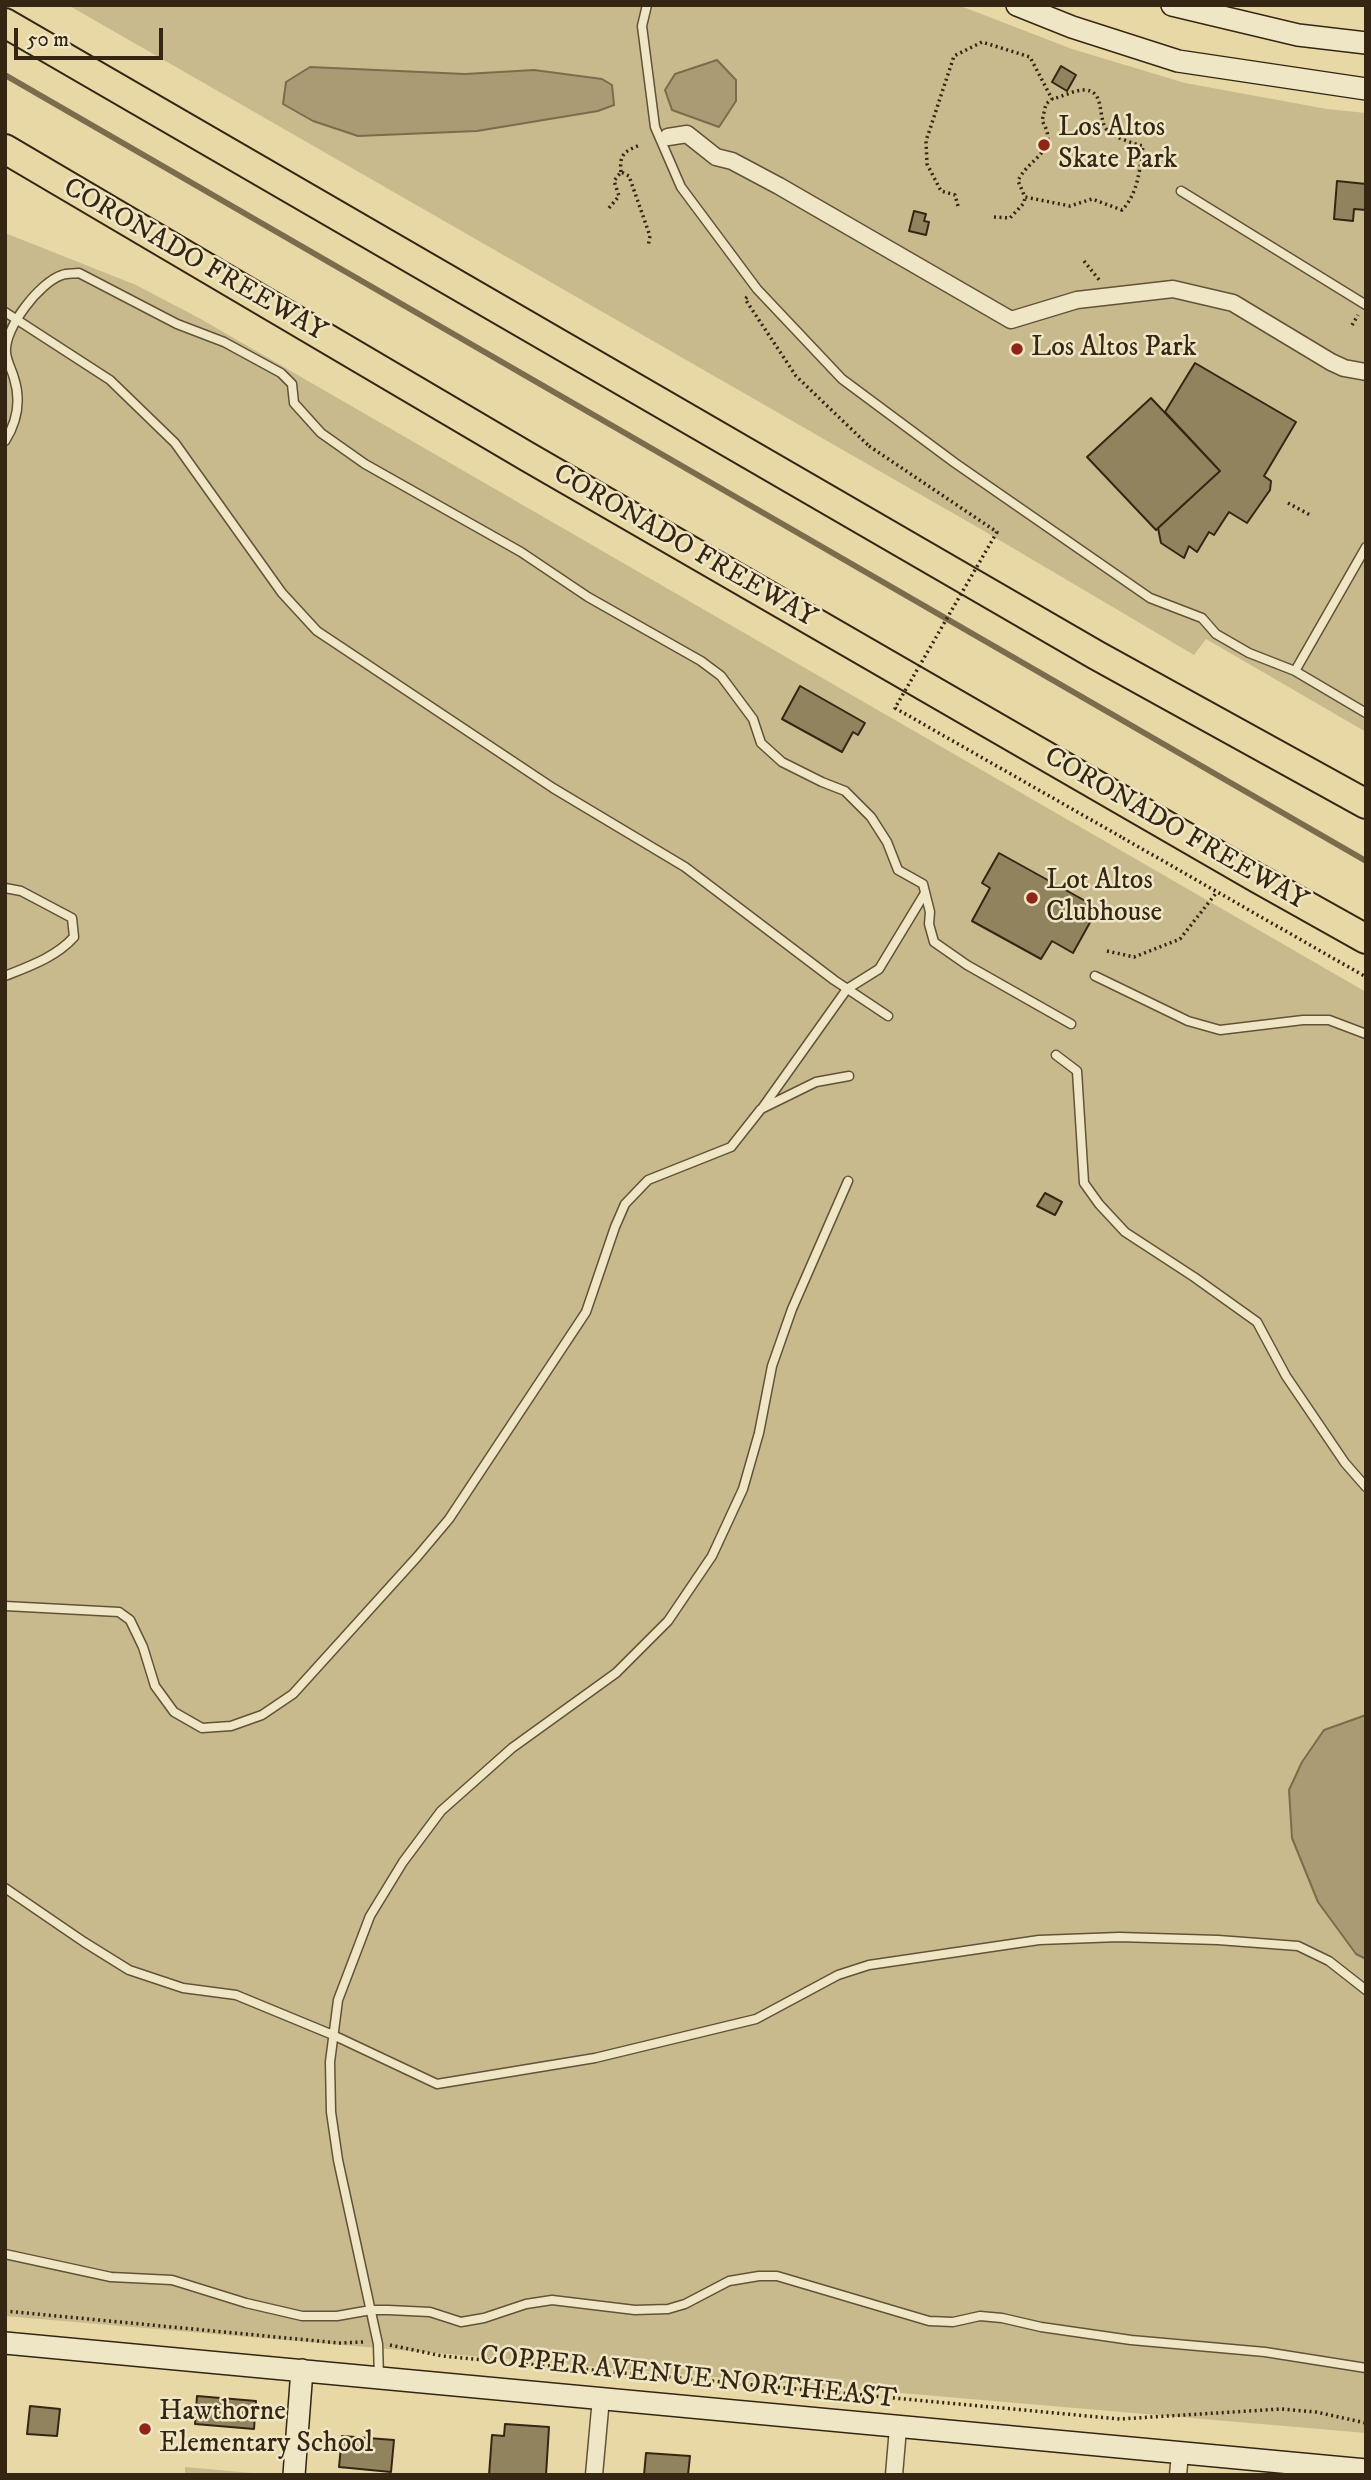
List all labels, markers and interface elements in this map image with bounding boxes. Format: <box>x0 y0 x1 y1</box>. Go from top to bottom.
scale bar <box>18 14 166 58</box>
text: 50 m <box>27 27 69 53</box>
place label: Los Altos Skate Park <box>1058 112 1177 178</box>
marker: Los Altos Skate Park <box>1036 137 1052 153</box>
street label: CORONADO FREEWAY <box>56 172 332 350</box>
place label: Los Altos Park <box>1031 332 1197 366</box>
marker: Los Altos Park <box>1009 341 1025 357</box>
street label: CORONADO FREEWAY <box>546 458 822 636</box>
street label: CORONADO FREEWAY <box>1037 741 1313 919</box>
place label: Lot Altos Clubhouse <box>1046 865 1162 931</box>
marker: Lot Altos Clubhouse <box>1024 890 1040 906</box>
street label: COPPER AVENUE NORTHEAST <box>478 2340 898 2418</box>
place label: Hawthorne Elementary School <box>159 2396 373 2462</box>
marker: Hawthorne Elementary School <box>137 2421 153 2437</box>

